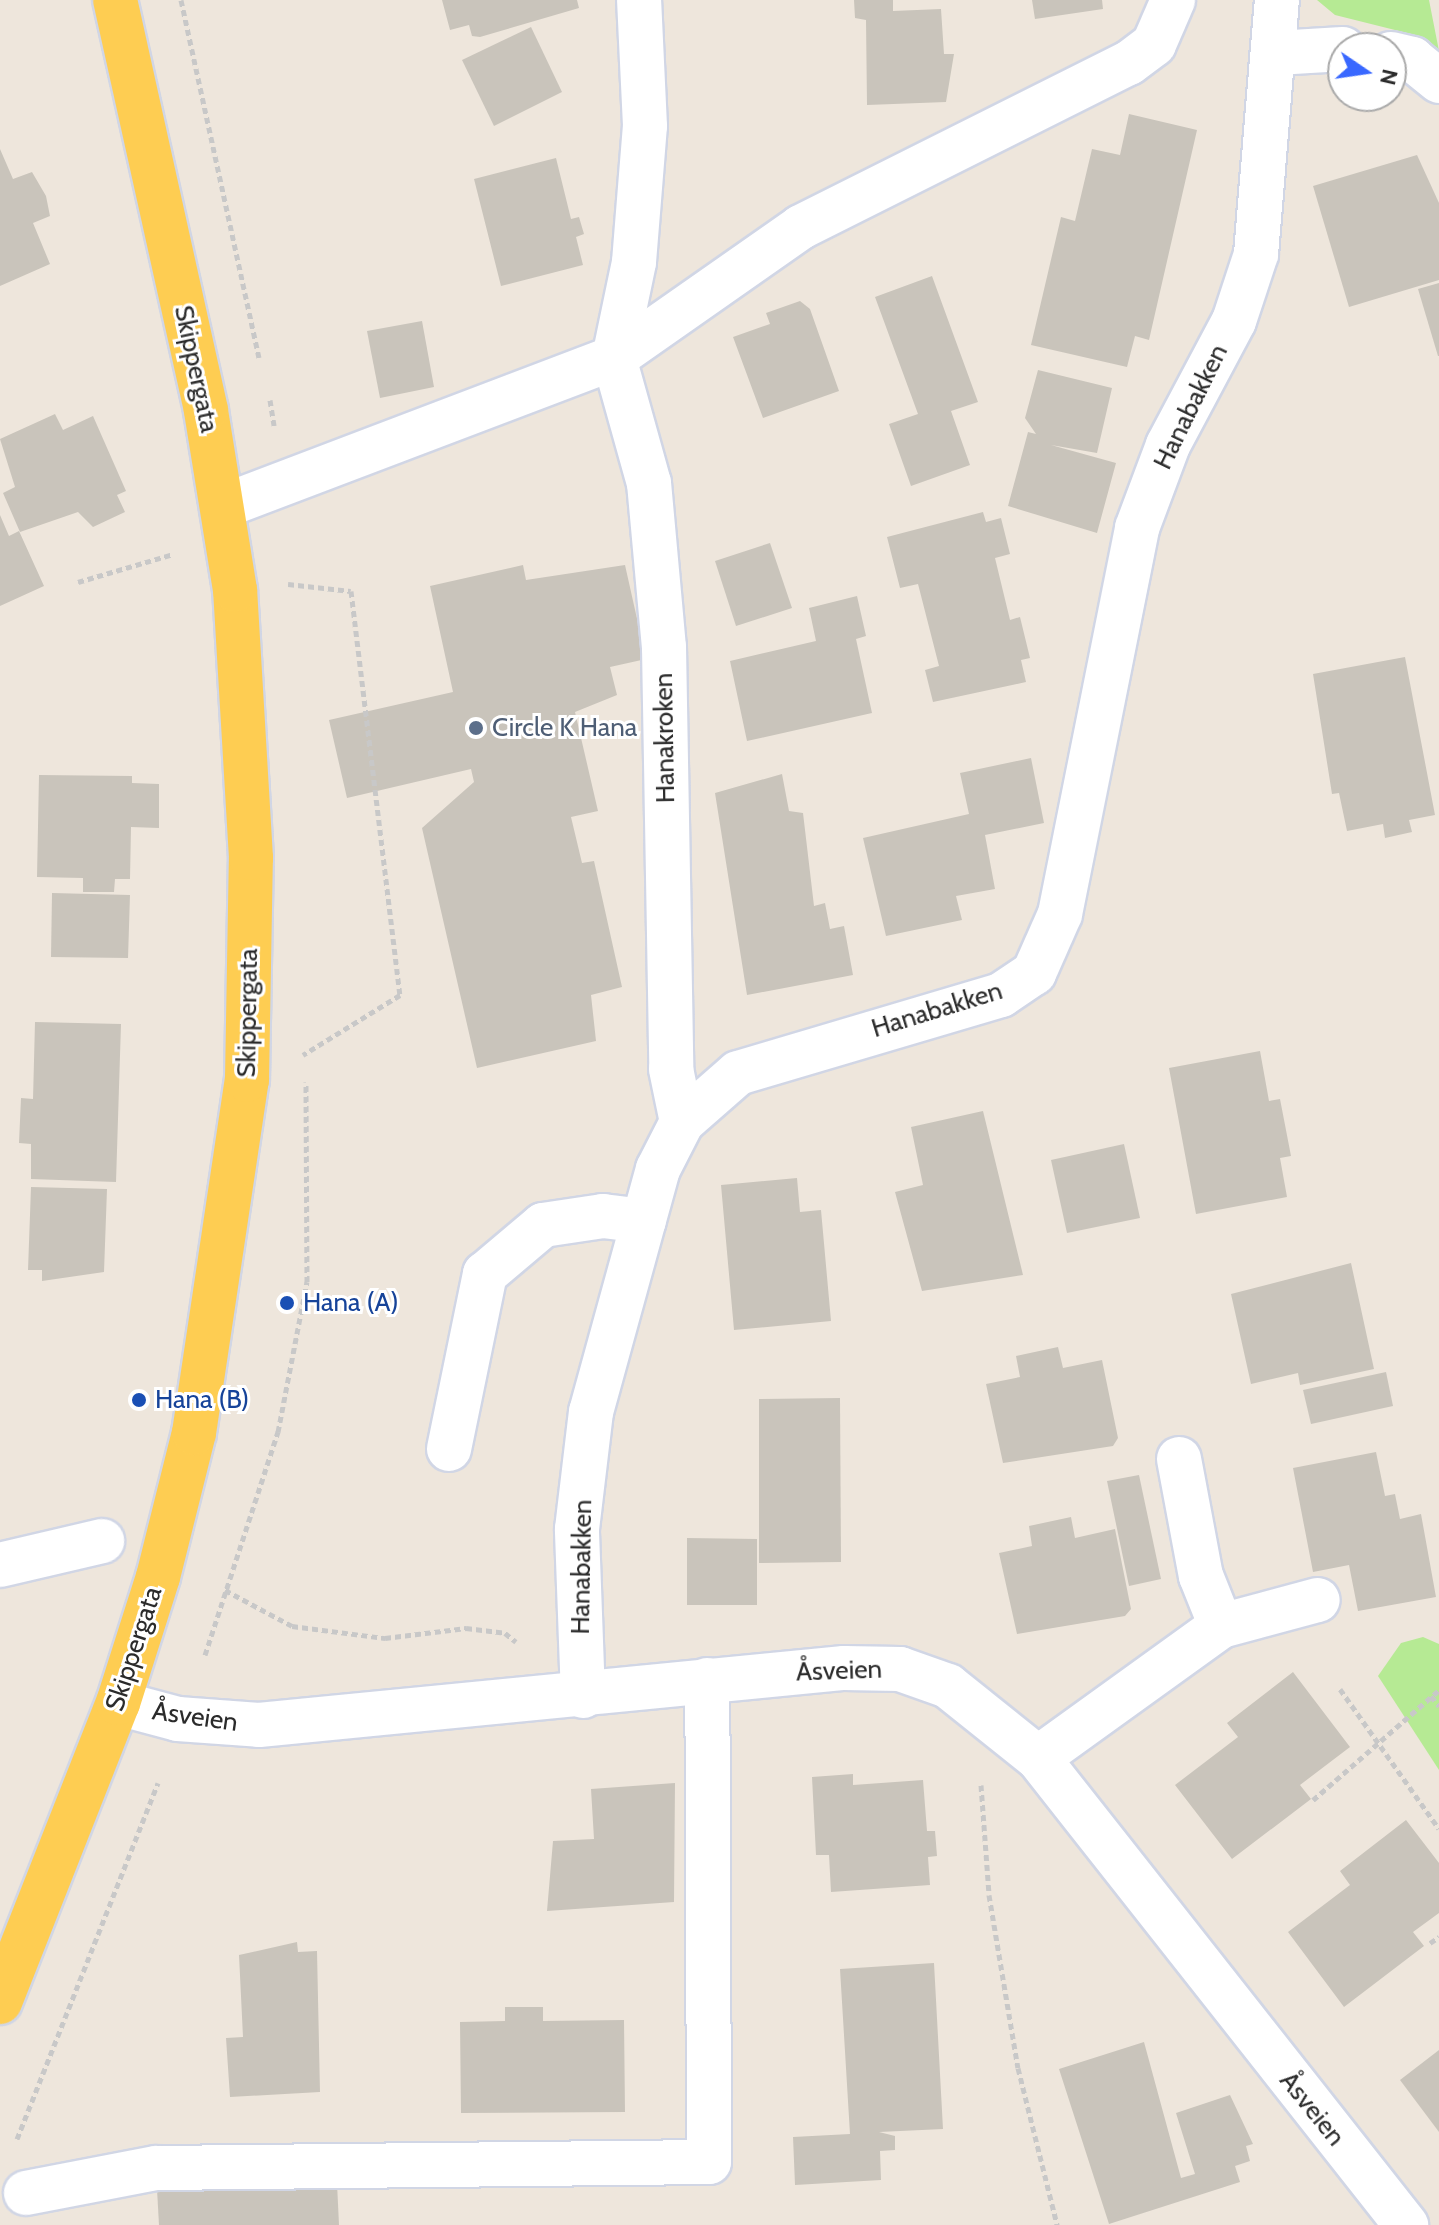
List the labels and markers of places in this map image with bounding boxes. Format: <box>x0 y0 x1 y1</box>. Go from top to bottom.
place label: Circle K Hana <box>492 712 637 744</box>
marker: Circle K Hana <box>467 719 485 737</box>
place label: Hana (A) <box>303 1287 399 1319</box>
marker: Hana (A) <box>278 1294 296 1312</box>
place label: Hana (B) <box>155 1384 249 1416</box>
marker: Hana (B) <box>130 1391 148 1409</box>

